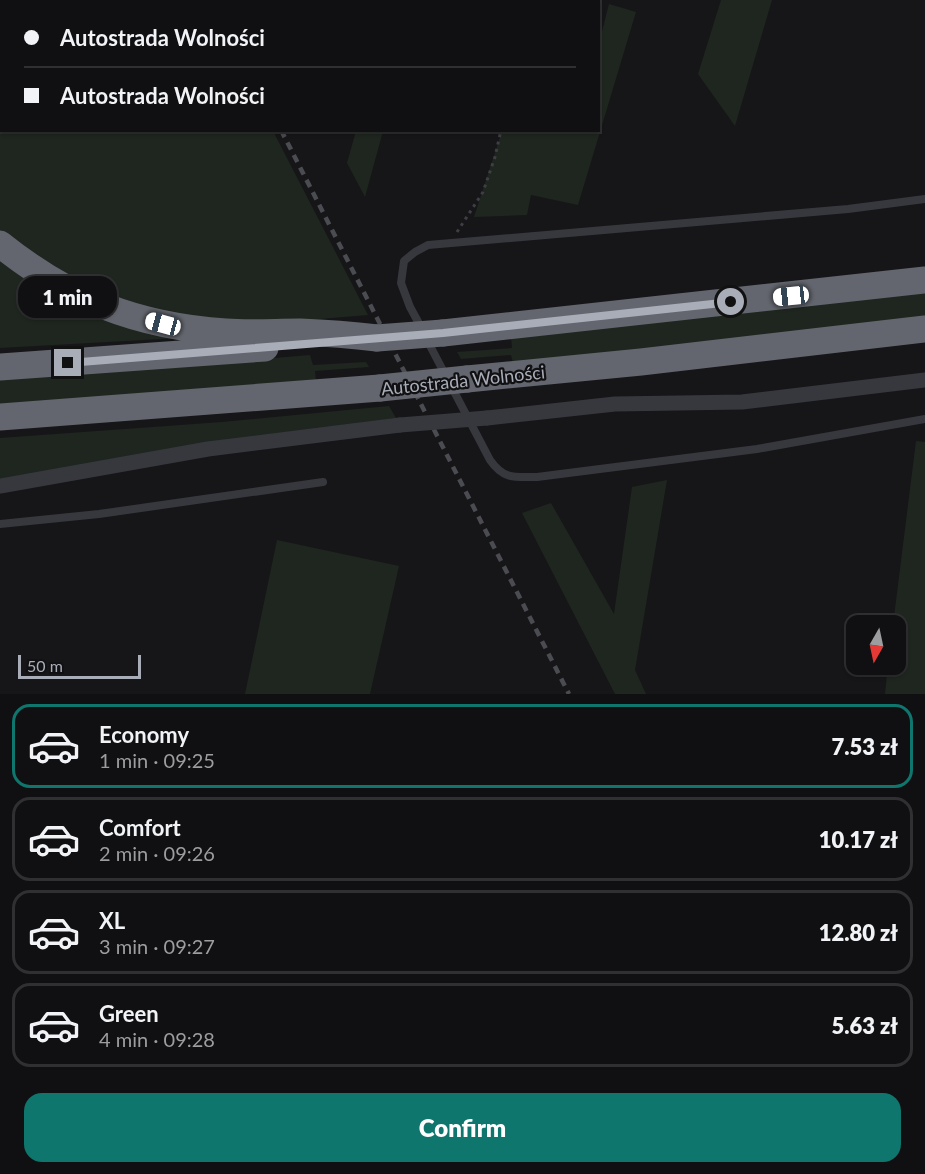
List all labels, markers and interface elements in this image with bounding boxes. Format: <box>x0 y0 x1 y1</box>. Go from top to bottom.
text: Autostrada Wolności <box>60 24 265 51</box>
text: Autostrada Wolności <box>60 82 265 109</box>
callout: 1 min <box>19 276 118 318</box>
text: 1 min <box>43 285 92 309</box>
car <box>772 285 810 307</box>
route start <box>717 288 744 315</box>
car <box>143 311 183 337</box>
route end <box>54 349 81 376</box>
street label: Autostrada Wolności <box>380 360 546 400</box>
north arrow <box>846 615 906 675</box>
map controls <box>846 615 906 675</box>
scale bar <box>18 652 141 680</box>
text: 50 m <box>27 656 63 675</box>
icon: car <box>27 719 81 773</box>
text: Economy <box>99 721 189 748</box>
text: 7.53 zł <box>831 733 898 760</box>
text: 1 min · 09:25 <box>99 748 215 772</box>
icon: car <box>27 812 81 866</box>
text: Comfort <box>99 814 181 841</box>
text: 10.17 zł <box>819 826 898 853</box>
text: 2 min · 09:26 <box>99 841 215 865</box>
icon: car <box>27 905 81 959</box>
text: XL <box>99 907 125 934</box>
text: 12.80 zł <box>819 919 898 946</box>
text: 3 min · 09:27 <box>99 934 215 958</box>
icon: car <box>27 998 81 1052</box>
text: Green <box>99 1000 159 1027</box>
text: 5.63 zł <box>831 1012 898 1039</box>
text: 4 min · 09:28 <box>99 1027 215 1051</box>
button: Confirm <box>24 1093 901 1162</box>

